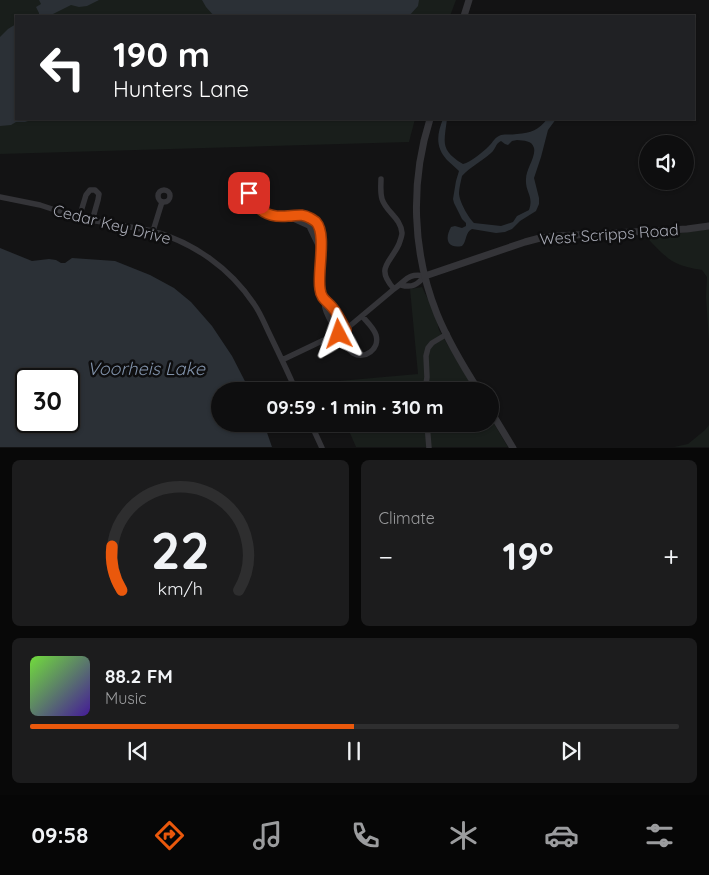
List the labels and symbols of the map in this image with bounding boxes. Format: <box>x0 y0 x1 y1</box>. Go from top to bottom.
pin <box>228 172 270 214</box>
street label: Cedar Key Drive <box>51 200 173 248</box>
street label: West Scripps Road <box>539 219 679 249</box>
position arrow <box>312 307 364 359</box>
water label: Voorheis Lake <box>87 357 206 380</box>
speed limit sign: 30 <box>15 368 80 433</box>

